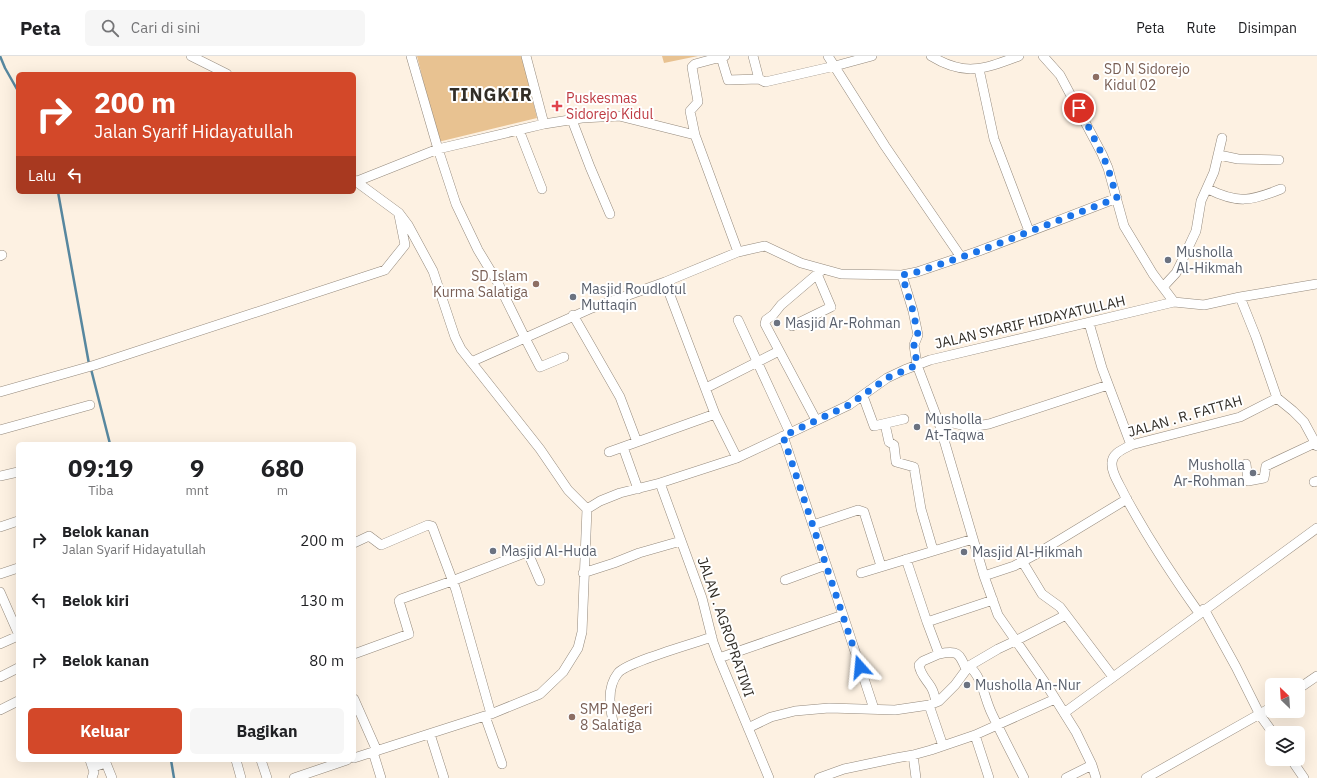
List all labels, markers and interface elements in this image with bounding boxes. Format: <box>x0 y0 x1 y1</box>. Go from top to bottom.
search box <box>85 10 365 46</box>
text: Peta <box>20 16 61 40</box>
icon: search <box>99 17 121 39</box>
text: Cari di sini <box>131 18 200 37</box>
text: Peta <box>1136 19 1165 37</box>
text: Rute <box>1187 19 1216 37</box>
text: Disimpan <box>1238 19 1297 37</box>
place label: SD N Sidorejo Kidul 02 <box>1104 60 1190 94</box>
marker: SD N Sidorejo Kidul 02 <box>1091 72 1101 82</box>
district label: TINGKIR <box>449 83 533 106</box>
text: 200 m <box>94 84 176 121</box>
icon: right <box>28 88 80 140</box>
place label: Puskesmas Sidorejo Kidul <box>566 89 653 123</box>
pin <box>1062 91 1096 125</box>
icon: arrive <box>1068 97 1090 119</box>
marker: Puskesmas Sidorejo Kidul <box>551 100 563 112</box>
text: Jalan Syarif Hidayatullah <box>94 120 293 143</box>
icon: left <box>64 164 86 186</box>
text: Lalu <box>28 166 56 185</box>
place label: Musholla Al-Hikmah <box>1176 243 1243 277</box>
marker: Musholla Al-Hikmah <box>1163 255 1173 265</box>
place label: SD Islam Kurma Salatiga <box>433 267 529 301</box>
marker: SD Islam Kurma Salatiga <box>531 279 541 289</box>
place label: Masjid Roudlotul Muttaqin <box>581 280 686 314</box>
street label: JALAN SYARIF HIDAYATULLAH <box>933 291 1127 353</box>
marker: Masjid Roudlotul Muttaqin <box>568 292 578 302</box>
place label: Masjid Ar-Rohman <box>785 314 901 332</box>
marker: Masjid Ar-Rohman <box>772 318 782 328</box>
street label: JALAN . R. FATTAH <box>1126 391 1244 441</box>
place label: Musholla At-Taqwa <box>925 410 985 444</box>
marker: Musholla At-Taqwa <box>912 422 922 432</box>
text: 09:19 <box>68 452 134 484</box>
text: 9 <box>190 452 204 484</box>
text: 680 <box>261 452 304 484</box>
place label: Musholla Ar-Rohman <box>1173 456 1246 490</box>
marker: Musholla Ar-Rohman <box>1248 468 1258 478</box>
text: Tiba <box>88 482 113 499</box>
text: mnt <box>186 482 209 499</box>
text: m <box>277 482 288 499</box>
text: Belok kanan <box>62 522 149 541</box>
icon: right <box>28 529 50 551</box>
text: 200 m <box>300 531 344 550</box>
text: Jalan Syarif Hidayatullah <box>62 541 206 558</box>
place label: Masjid Al-Huda <box>501 542 597 560</box>
place label: Masjid Al-Hikmah <box>972 543 1083 561</box>
marker: Masjid Al-Huda <box>488 546 498 556</box>
marker: Masjid Al-Hikmah <box>959 547 969 557</box>
street label: JALAN . AGROPRATIWI <box>694 555 758 699</box>
icon: left <box>28 589 50 611</box>
text: Belok kiri <box>62 591 129 610</box>
text: 130 m <box>300 591 344 610</box>
position arrow <box>839 646 881 688</box>
icon: right <box>28 649 50 671</box>
text: Belok kanan <box>62 651 149 670</box>
text: 80 m <box>309 651 344 670</box>
place label: Musholla An-Nur <box>975 676 1081 694</box>
north arrow <box>1265 678 1305 718</box>
map controls <box>1265 678 1305 766</box>
marker: Musholla An-Nur <box>962 680 972 690</box>
place label: SMP Negeri 8 Salatiga <box>580 700 653 734</box>
button: Keluar <box>28 708 182 754</box>
button: Bagikan <box>190 708 344 754</box>
marker: SMP Negeri 8 Salatiga <box>567 712 577 722</box>
button: layers <box>1265 726 1305 766</box>

